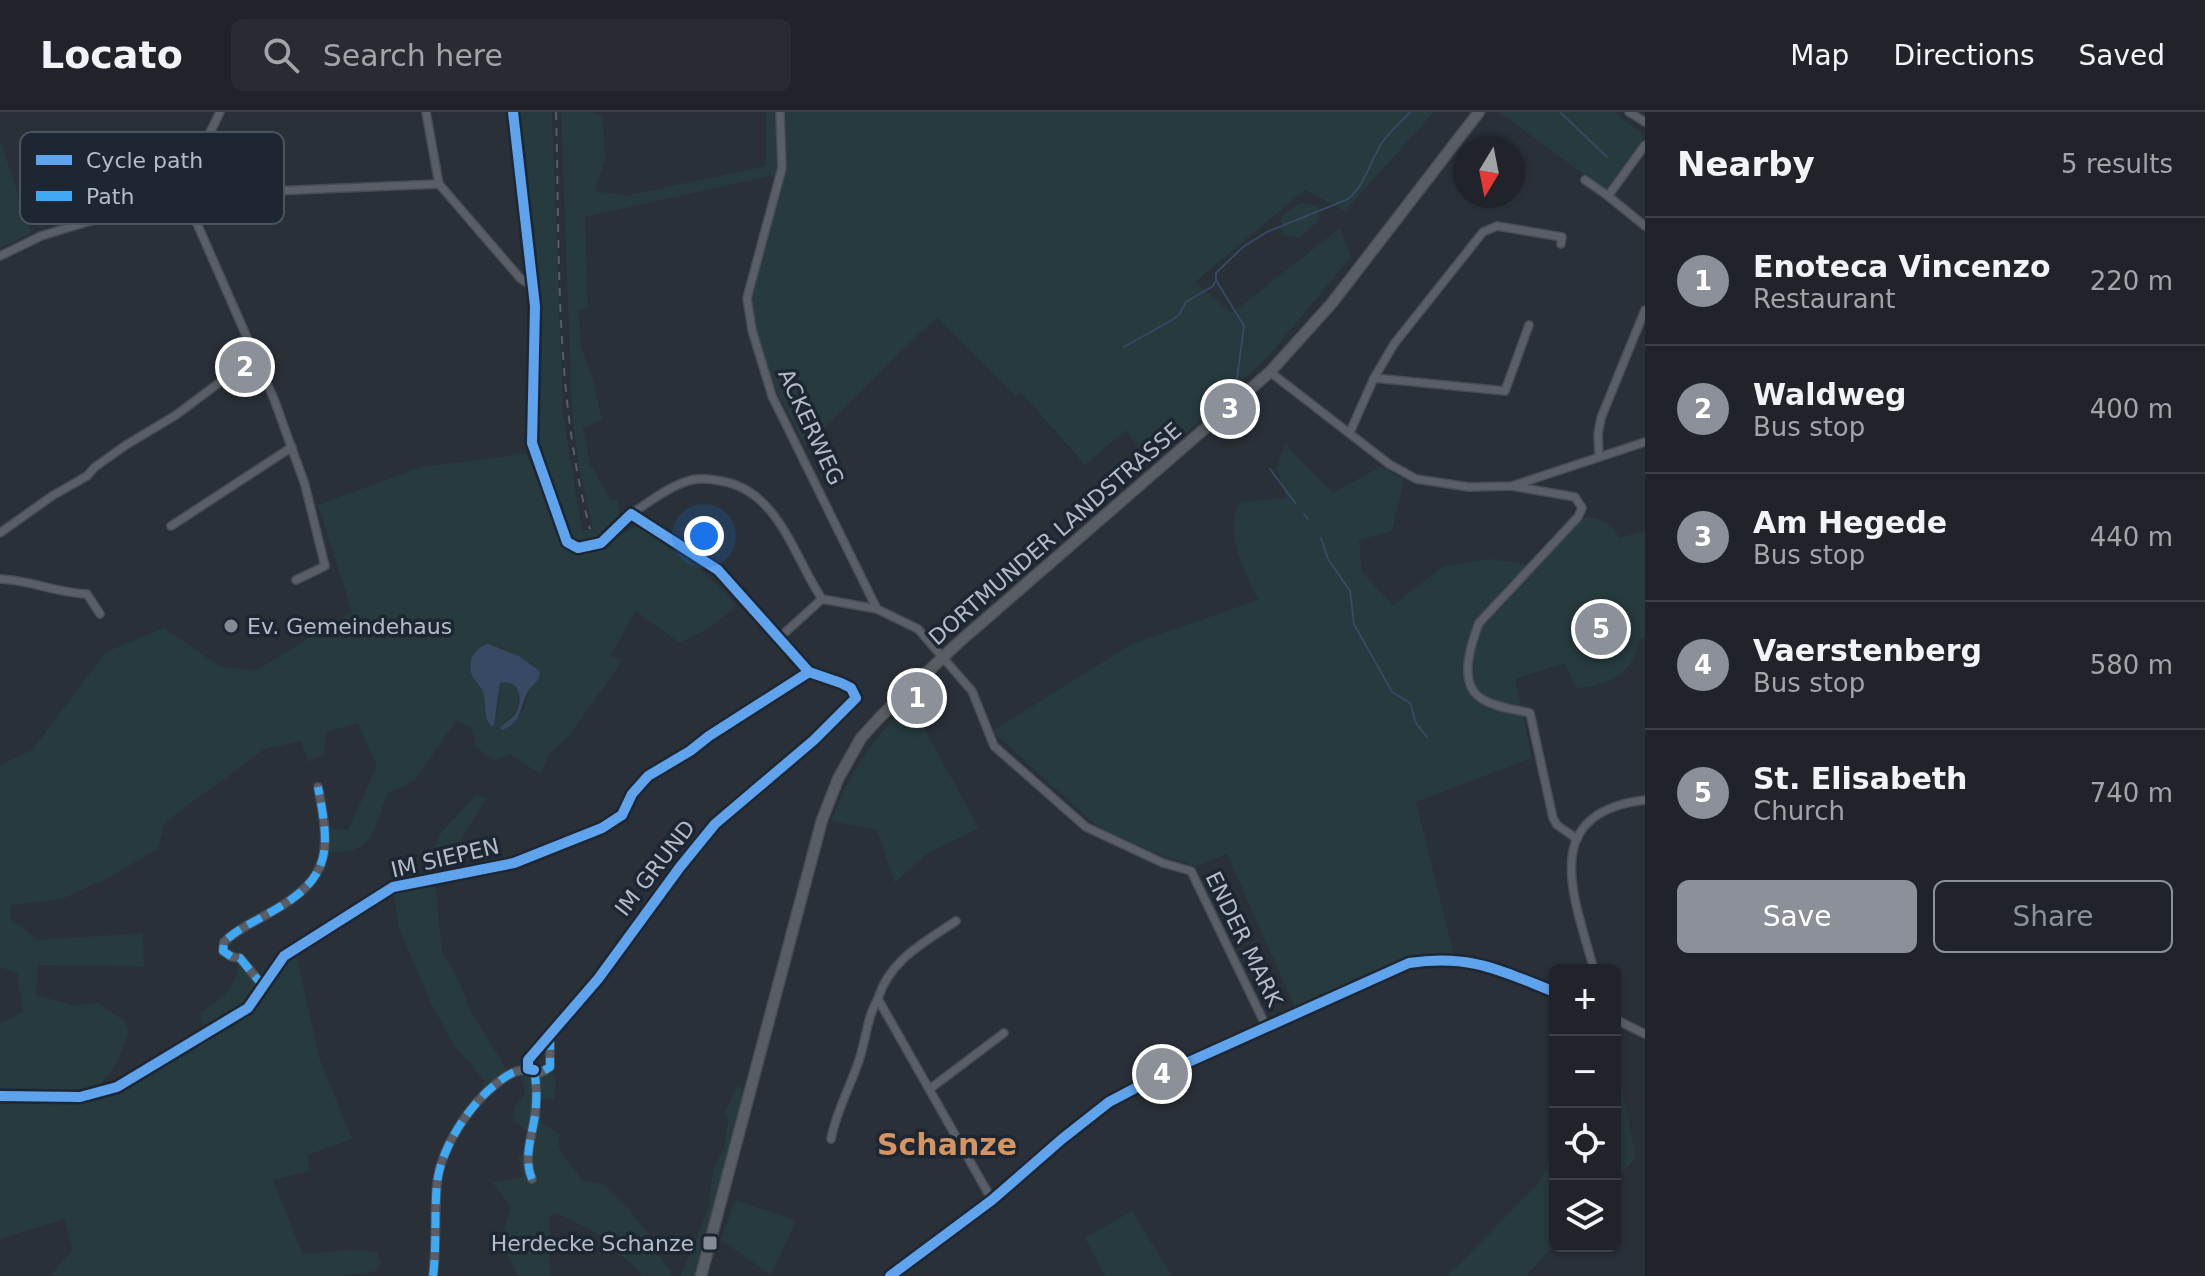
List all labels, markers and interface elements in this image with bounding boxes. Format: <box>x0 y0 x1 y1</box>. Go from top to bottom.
search box <box>231 19 791 91</box>
text: Locato <box>40 33 183 77</box>
icon: search <box>259 33 303 77</box>
text: Search here <box>323 38 503 73</box>
text: Map <box>1790 39 1849 72</box>
text: Directions <box>1893 39 2034 72</box>
text: Saved <box>2078 39 2165 72</box>
legend <box>20 132 284 224</box>
north arrow <box>1453 136 1525 208</box>
text: Nearby <box>1677 144 1815 184</box>
text: Cycle path <box>86 148 203 173</box>
text: 5 results <box>2061 149 2173 179</box>
text: Path <box>86 184 134 209</box>
text: Enoteca Vincenzo <box>1753 249 2051 284</box>
text: 1 <box>1694 266 1712 296</box>
text: 220 m <box>2090 266 2173 296</box>
text: Restaurant <box>1753 284 1895 314</box>
pin: 2 <box>219 337 271 397</box>
street label: ACKERWEG <box>773 365 849 489</box>
text: Waldweg <box>1753 377 1907 412</box>
pin: 3 <box>1204 379 1256 439</box>
text: 2 <box>1694 394 1712 424</box>
text: 400 m <box>2090 394 2173 424</box>
text: Bus stop <box>1753 412 1865 442</box>
street label: DORTMUNDER LANDSTRASSE <box>924 418 1186 650</box>
text: Am Hegede <box>1753 505 1947 540</box>
your location <box>684 516 724 556</box>
text: 3 <box>1694 522 1712 552</box>
text: 440 m <box>2090 522 2173 552</box>
text: Bus stop <box>1753 540 1865 570</box>
pin: 5 <box>1575 599 1627 659</box>
place label: Ev. Gemeindehaus <box>247 614 452 639</box>
marker: Ev. Gemeindehaus <box>222 617 240 635</box>
text: Vaerstenberg <box>1753 633 1982 668</box>
text: 4 <box>1694 650 1712 680</box>
text: 580 m <box>2090 650 2173 680</box>
pin: 1 <box>891 668 943 728</box>
text: Bus stop <box>1753 668 1865 698</box>
text: St. Elisabeth <box>1753 761 1967 796</box>
text: 5 <box>1694 778 1712 808</box>
text: 740 m <box>2090 778 2173 808</box>
text: Church <box>1753 796 1845 826</box>
street label: IM GRUND <box>610 815 700 921</box>
street label: IM SIEPEN <box>388 833 502 883</box>
street label: ENDER MARK <box>1200 867 1288 1011</box>
button: Save <box>1677 880 1917 953</box>
button: Share <box>1933 880 2173 953</box>
map controls <box>1549 964 1621 1252</box>
button: + <box>1549 964 1621 1036</box>
button: − <box>1549 1036 1621 1108</box>
pin: 4 <box>1136 1044 1188 1104</box>
button: locate <box>1549 1108 1621 1180</box>
district label: Schanze <box>877 1127 1017 1162</box>
button: layers <box>1549 1180 1621 1252</box>
place label: Herdecke Schanze <box>491 1231 694 1256</box>
marker: Herdecke Schanze <box>701 1234 719 1252</box>

